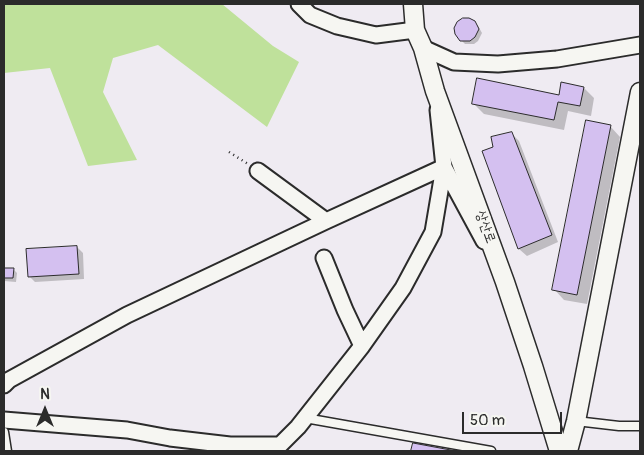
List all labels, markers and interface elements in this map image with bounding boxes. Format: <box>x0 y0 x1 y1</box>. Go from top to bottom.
street label: 상산로 <box>471 208 499 246</box>
north arrow <box>20 385 70 435</box>
text: N <box>40 386 50 403</box>
scale bar <box>464 402 564 434</box>
text: 50 m <box>470 411 505 430</box>

